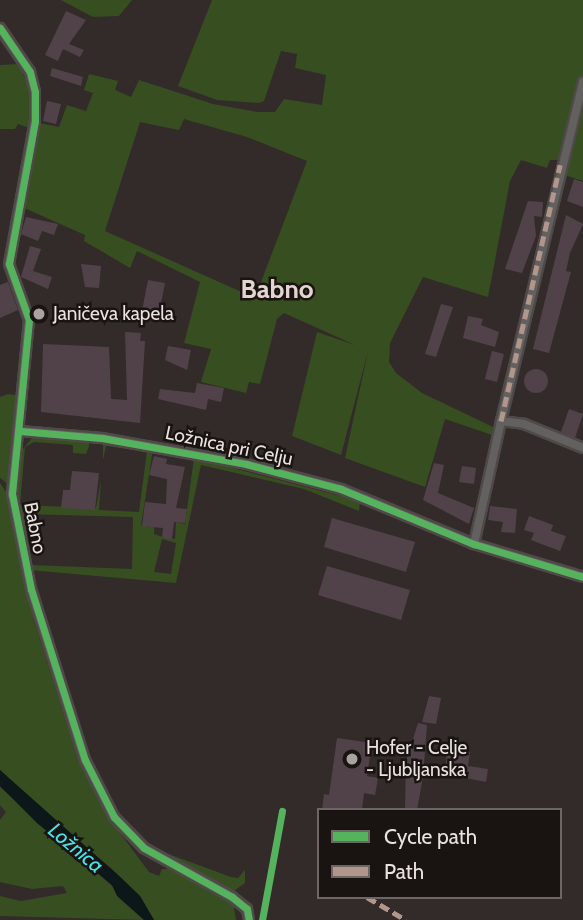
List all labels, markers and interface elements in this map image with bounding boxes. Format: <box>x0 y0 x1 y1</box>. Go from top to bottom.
district label: Babno <box>240 274 314 306</box>
place label: Janičeva kapela <box>53 303 174 325</box>
marker: Janičeva kapela <box>31 306 47 322</box>
street label: Ložnica pri Celju <box>163 421 295 471</box>
street label: Babno <box>19 500 51 556</box>
place label: Hofer - Celje - Ljubljanska <box>366 737 467 781</box>
marker: Hofer - Celje - Ljubljanska <box>344 751 360 767</box>
legend <box>317 808 562 899</box>
water label: Ložnica <box>43 818 109 878</box>
text: Cycle path <box>384 824 477 849</box>
text: Path <box>384 859 424 884</box>

